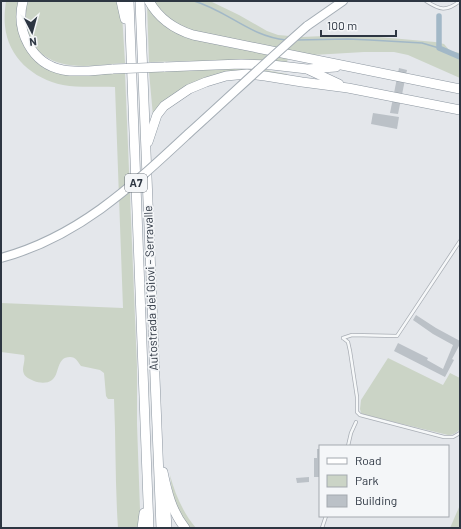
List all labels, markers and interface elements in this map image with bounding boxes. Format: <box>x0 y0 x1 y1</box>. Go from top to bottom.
north arrow <box>12 12 52 52</box>
scale bar <box>321 12 396 38</box>
text: 100 m <box>327 18 357 32</box>
text: N <box>29 36 37 49</box>
road number: A7 <box>125 174 147 192</box>
street label: Autostrada dei Giovi - Serravalle <box>140 205 160 371</box>
legend <box>319 445 449 517</box>
text: Road <box>355 453 382 467</box>
text: Park <box>355 473 379 487</box>
text: Building <box>355 493 397 507</box>

